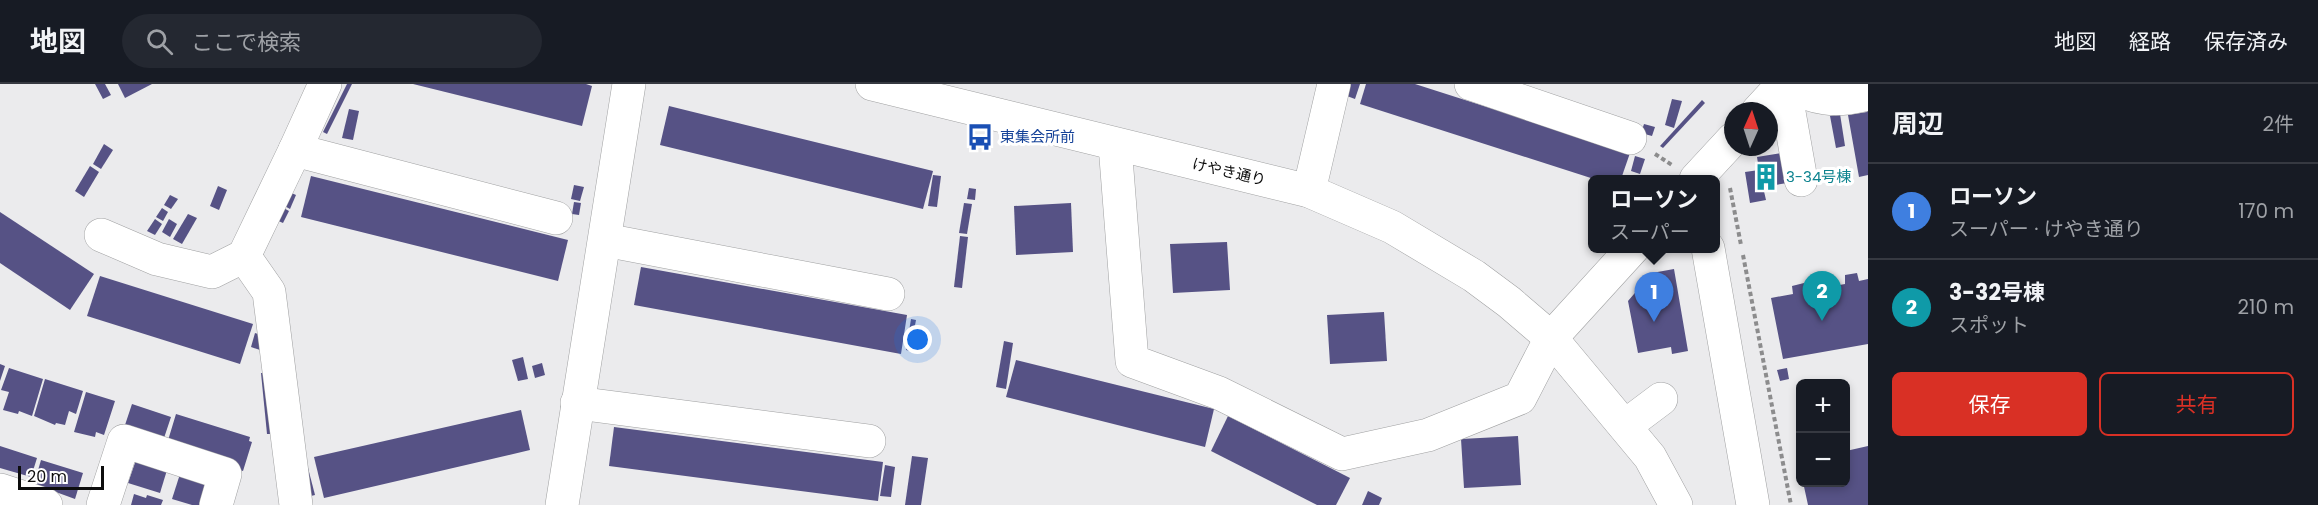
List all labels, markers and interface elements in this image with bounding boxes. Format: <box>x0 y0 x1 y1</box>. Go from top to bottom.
search box <box>122 14 542 68</box>
text: 地図 <box>30 22 86 61</box>
icon: search <box>143 25 176 58</box>
text: ここで検索 <box>191 27 301 58</box>
text: 地図 <box>2054 27 2096 56</box>
text: 経路 <box>2129 27 2171 56</box>
text: 保存済み <box>2204 27 2288 56</box>
north arrow <box>1724 102 1778 156</box>
text: 周辺 <box>1892 106 1944 142</box>
text: 2件 <box>2263 110 2294 138</box>
bus stop icon: 東集会所前 <box>965 122 995 152</box>
place label: 東集会所前 <box>1000 126 1075 147</box>
street label: けやき通り <box>1190 153 1268 190</box>
building icon: 3-34号棟 <box>1751 162 1781 192</box>
place label: 3-34号棟 <box>1786 166 1851 187</box>
popup <box>1588 175 1720 253</box>
text: ローソン <box>1949 181 2037 212</box>
text: ローソン <box>1610 184 1698 215</box>
text: 1 <box>1908 197 1915 225</box>
text: 170 m <box>2238 197 2294 225</box>
text: スーパー · けやき通り <box>1949 215 2144 243</box>
text: スーパー <box>1610 218 1690 246</box>
pin: 1 <box>1634 272 1674 322</box>
pin: 2 <box>1802 272 1842 321</box>
text: 3-32号棟 <box>1949 277 2045 308</box>
text: 2 <box>1906 293 1917 321</box>
text: 210 m <box>2238 293 2294 321</box>
text: スポット <box>1949 311 2029 339</box>
your location <box>903 325 932 354</box>
button: 保存 <box>1892 372 2087 436</box>
button: 共有 <box>2099 372 2294 436</box>
map controls <box>1796 379 1850 487</box>
button: + <box>1796 379 1850 433</box>
button: − <box>1796 433 1850 487</box>
scale bar <box>18 463 104 490</box>
text: 20 m <box>27 465 67 488</box>

